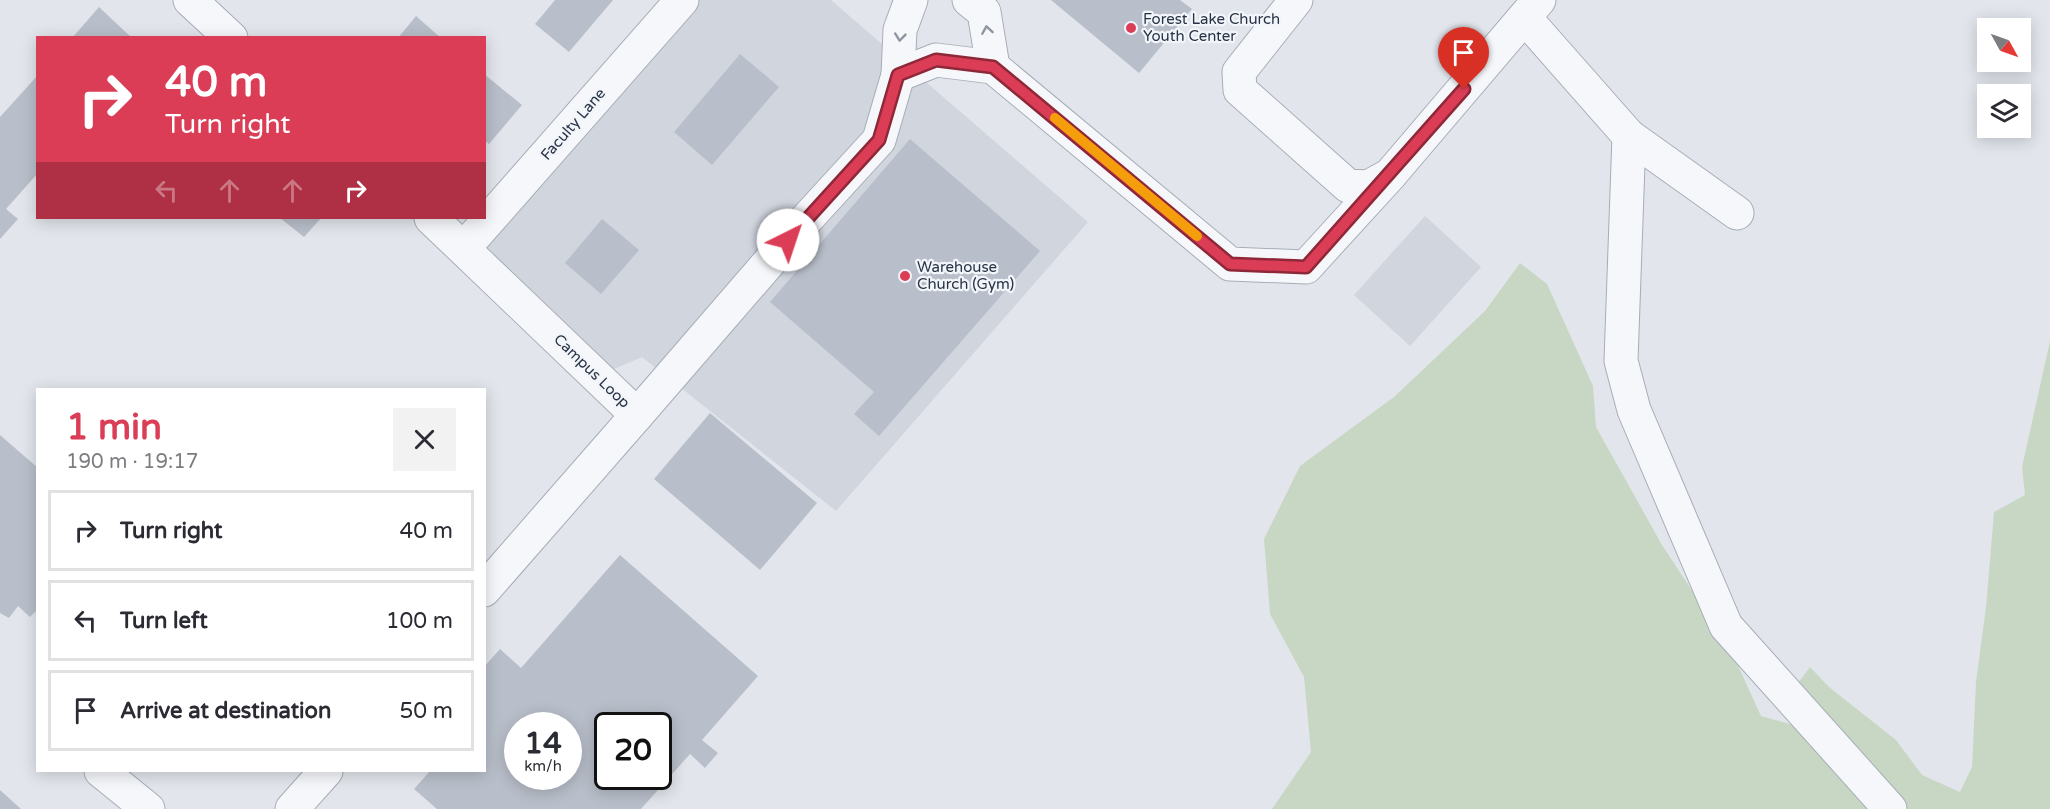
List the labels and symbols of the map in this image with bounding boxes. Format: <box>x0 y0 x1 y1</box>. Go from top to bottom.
place label: Forest Lake Church Youth Center <box>1143 10 1280 45</box>
north arrow <box>1977 18 2031 72</box>
marker: Forest Lake Church Youth Center <box>1124 21 1138 35</box>
one-way arrow <box>981 25 993 35</box>
pin <box>1438 27 1489 89</box>
one-way arrow <box>895 32 907 42</box>
street label: Faculty Lane <box>537 84 609 164</box>
position arrow <box>756 208 820 272</box>
place label: Warehouse Church (Gym) <box>917 258 1014 293</box>
marker: Warehouse Church (Gym) <box>898 269 912 283</box>
street label: Campus Loop <box>550 330 634 412</box>
speed limit sign: 20 <box>594 712 672 790</box>

